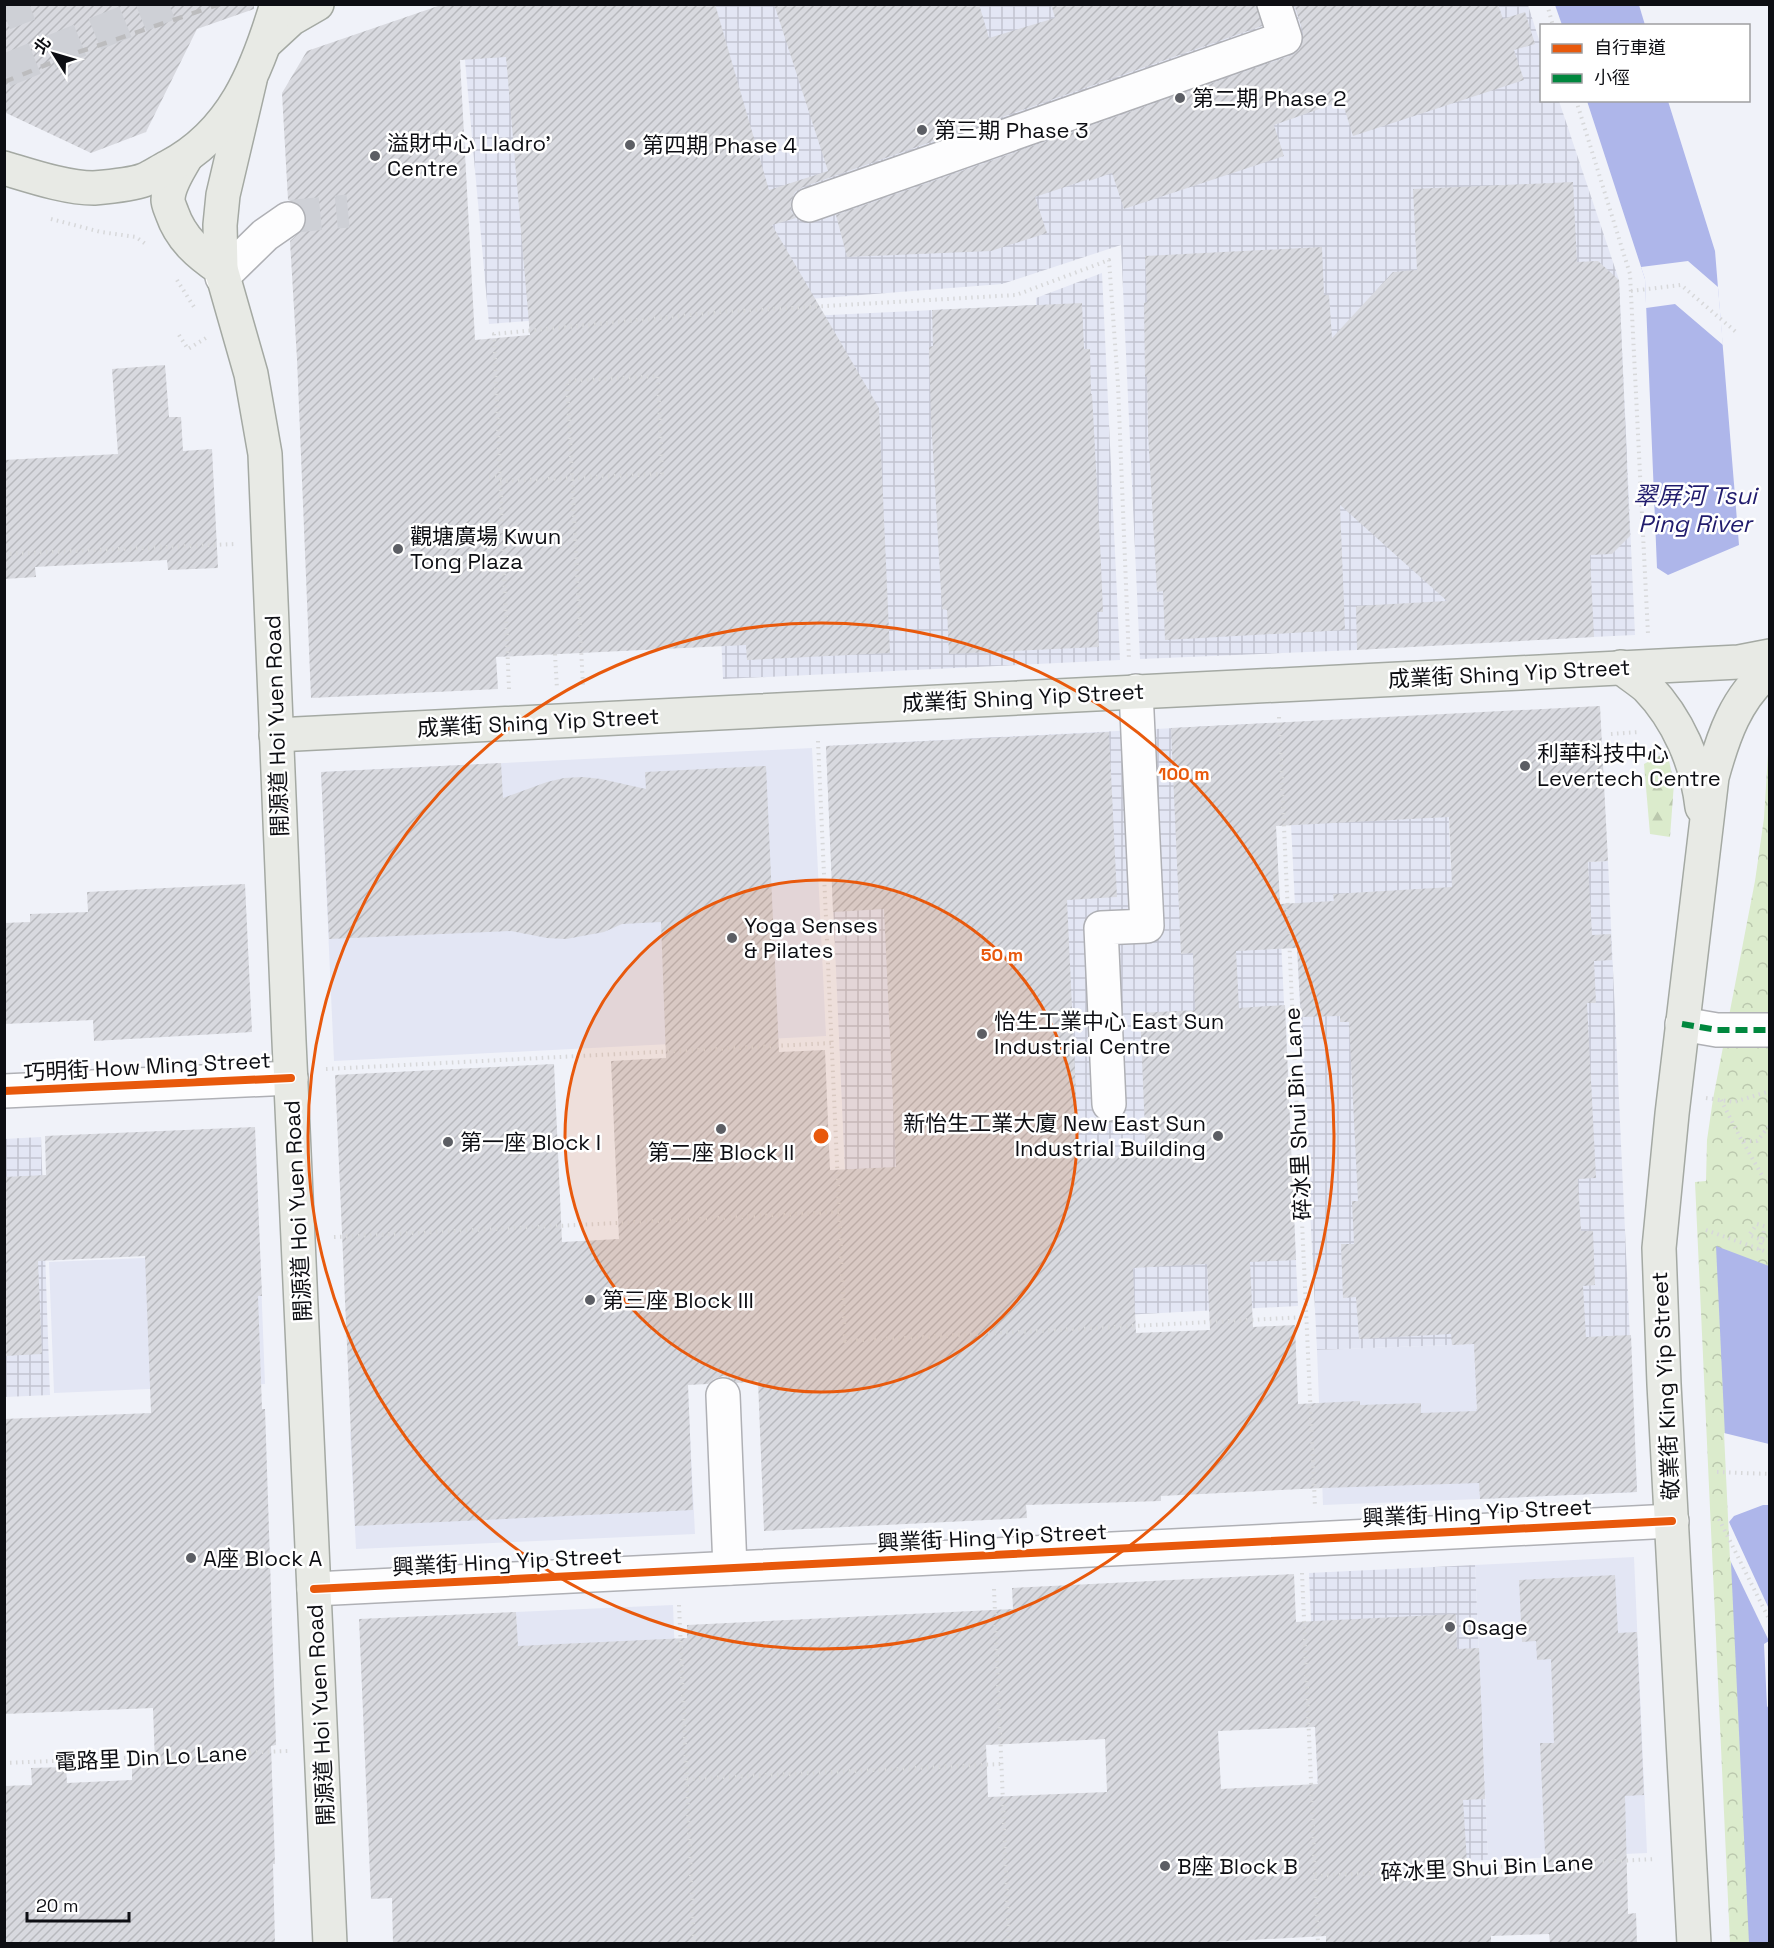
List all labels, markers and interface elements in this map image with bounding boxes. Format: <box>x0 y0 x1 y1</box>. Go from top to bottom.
north arrow <box>24 24 84 84</box>
legend <box>1540 24 1750 102</box>
text: 北 <box>29 33 56 58</box>
text: 自行車道 <box>1594 36 1666 59</box>
text: 小徑 <box>1594 66 1630 89</box>
place label: 第二期 Phase 2 <box>1192 84 1346 112</box>
marker: 第二期 Phase 2 <box>1173 91 1187 105</box>
place label: 第三期 Phase 3 <box>934 116 1089 144</box>
marker: 第三期 Phase 3 <box>915 123 929 137</box>
place label: 溢財中心 Lladro' Centre <box>387 129 551 182</box>
place label: 第四期 Phase 4 <box>642 131 797 159</box>
marker: 第四期 Phase 4 <box>623 138 637 152</box>
marker: 溢財中心 Lladro' Centre <box>368 149 382 163</box>
water label: 翠屏河 Tsui Ping River <box>1633 480 1760 539</box>
place label: 觀塘廣場 Kwun Tong Plaza <box>410 522 561 575</box>
marker: 觀塘廣場 Kwun Tong Plaza <box>391 542 405 556</box>
street label: 開源道 Hoi Yuen Road <box>258 615 294 837</box>
street label: 成業街 Shing Yip Street <box>1387 653 1631 693</box>
street label: 成業街 Shing Yip Street <box>901 677 1145 717</box>
street label: 成業街 Shing Yip Street <box>416 702 660 742</box>
place label: 利華科技中心 Levertech Centre <box>1537 739 1721 792</box>
marker: 利華科技中心 Levertech Centre <box>1518 759 1532 773</box>
text: 100 m <box>1158 762 1210 785</box>
place label: Yoga Senses & Pilates <box>744 911 878 964</box>
marker: Yoga Senses & Pilates <box>725 931 739 945</box>
text: 50 m <box>981 943 1023 966</box>
place label: 怡生工業中心 East Sun Industrial Centre <box>994 1007 1224 1060</box>
street label: 碎冰里 Shui Bin Lane <box>1277 1007 1317 1221</box>
marker: 怡生工業中心 East Sun Industrial Centre <box>975 1027 989 1041</box>
street label: 巧明街 How Ming Street <box>23 1046 271 1086</box>
street label: 開源道 Hoi Yuen Road <box>277 1099 317 1323</box>
place label: 新怡生工業大廈 New East Sun Industrial Building <box>903 1109 1206 1162</box>
marker: 第二座 Block II <box>714 1122 728 1136</box>
centre of rings <box>811 1126 831 1146</box>
place label: 第一座 Block I <box>460 1128 601 1156</box>
marker: 新怡生工業大廈 New East Sun Industrial Building <box>1211 1129 1225 1143</box>
marker: 第一座 Block I <box>441 1135 455 1149</box>
place label: 第二座 Block II <box>648 1138 794 1166</box>
street label: 敬業街 King Yip Street <box>1645 1271 1685 1501</box>
place label: 第三座 Block III <box>602 1286 754 1314</box>
marker: 第三座 Block III <box>583 1293 597 1307</box>
street label: 興業街 Hing Yip Street <box>1361 1492 1593 1532</box>
street label: 興業街 Hing Yip Street <box>876 1517 1108 1557</box>
street label: 興業街 Hing Yip Street <box>391 1541 623 1581</box>
place label: A座 Block A <box>203 1544 322 1572</box>
marker: A座 Block A <box>184 1551 198 1565</box>
street label: 開源道 Hoi Yuen Road <box>300 1603 340 1827</box>
place label: Osage <box>1462 1613 1528 1641</box>
marker: Osage <box>1443 1620 1457 1634</box>
street label: 電路里 Din Lo Lane <box>54 1738 248 1776</box>
street label: 碎冰里 Shui Bin Lane <box>1380 1847 1594 1887</box>
place label: B座 Block B <box>1177 1852 1298 1880</box>
marker: B座 Block B <box>1158 1859 1172 1873</box>
scale bar <box>27 1885 129 1923</box>
text: 20 m <box>36 1894 79 1917</box>

